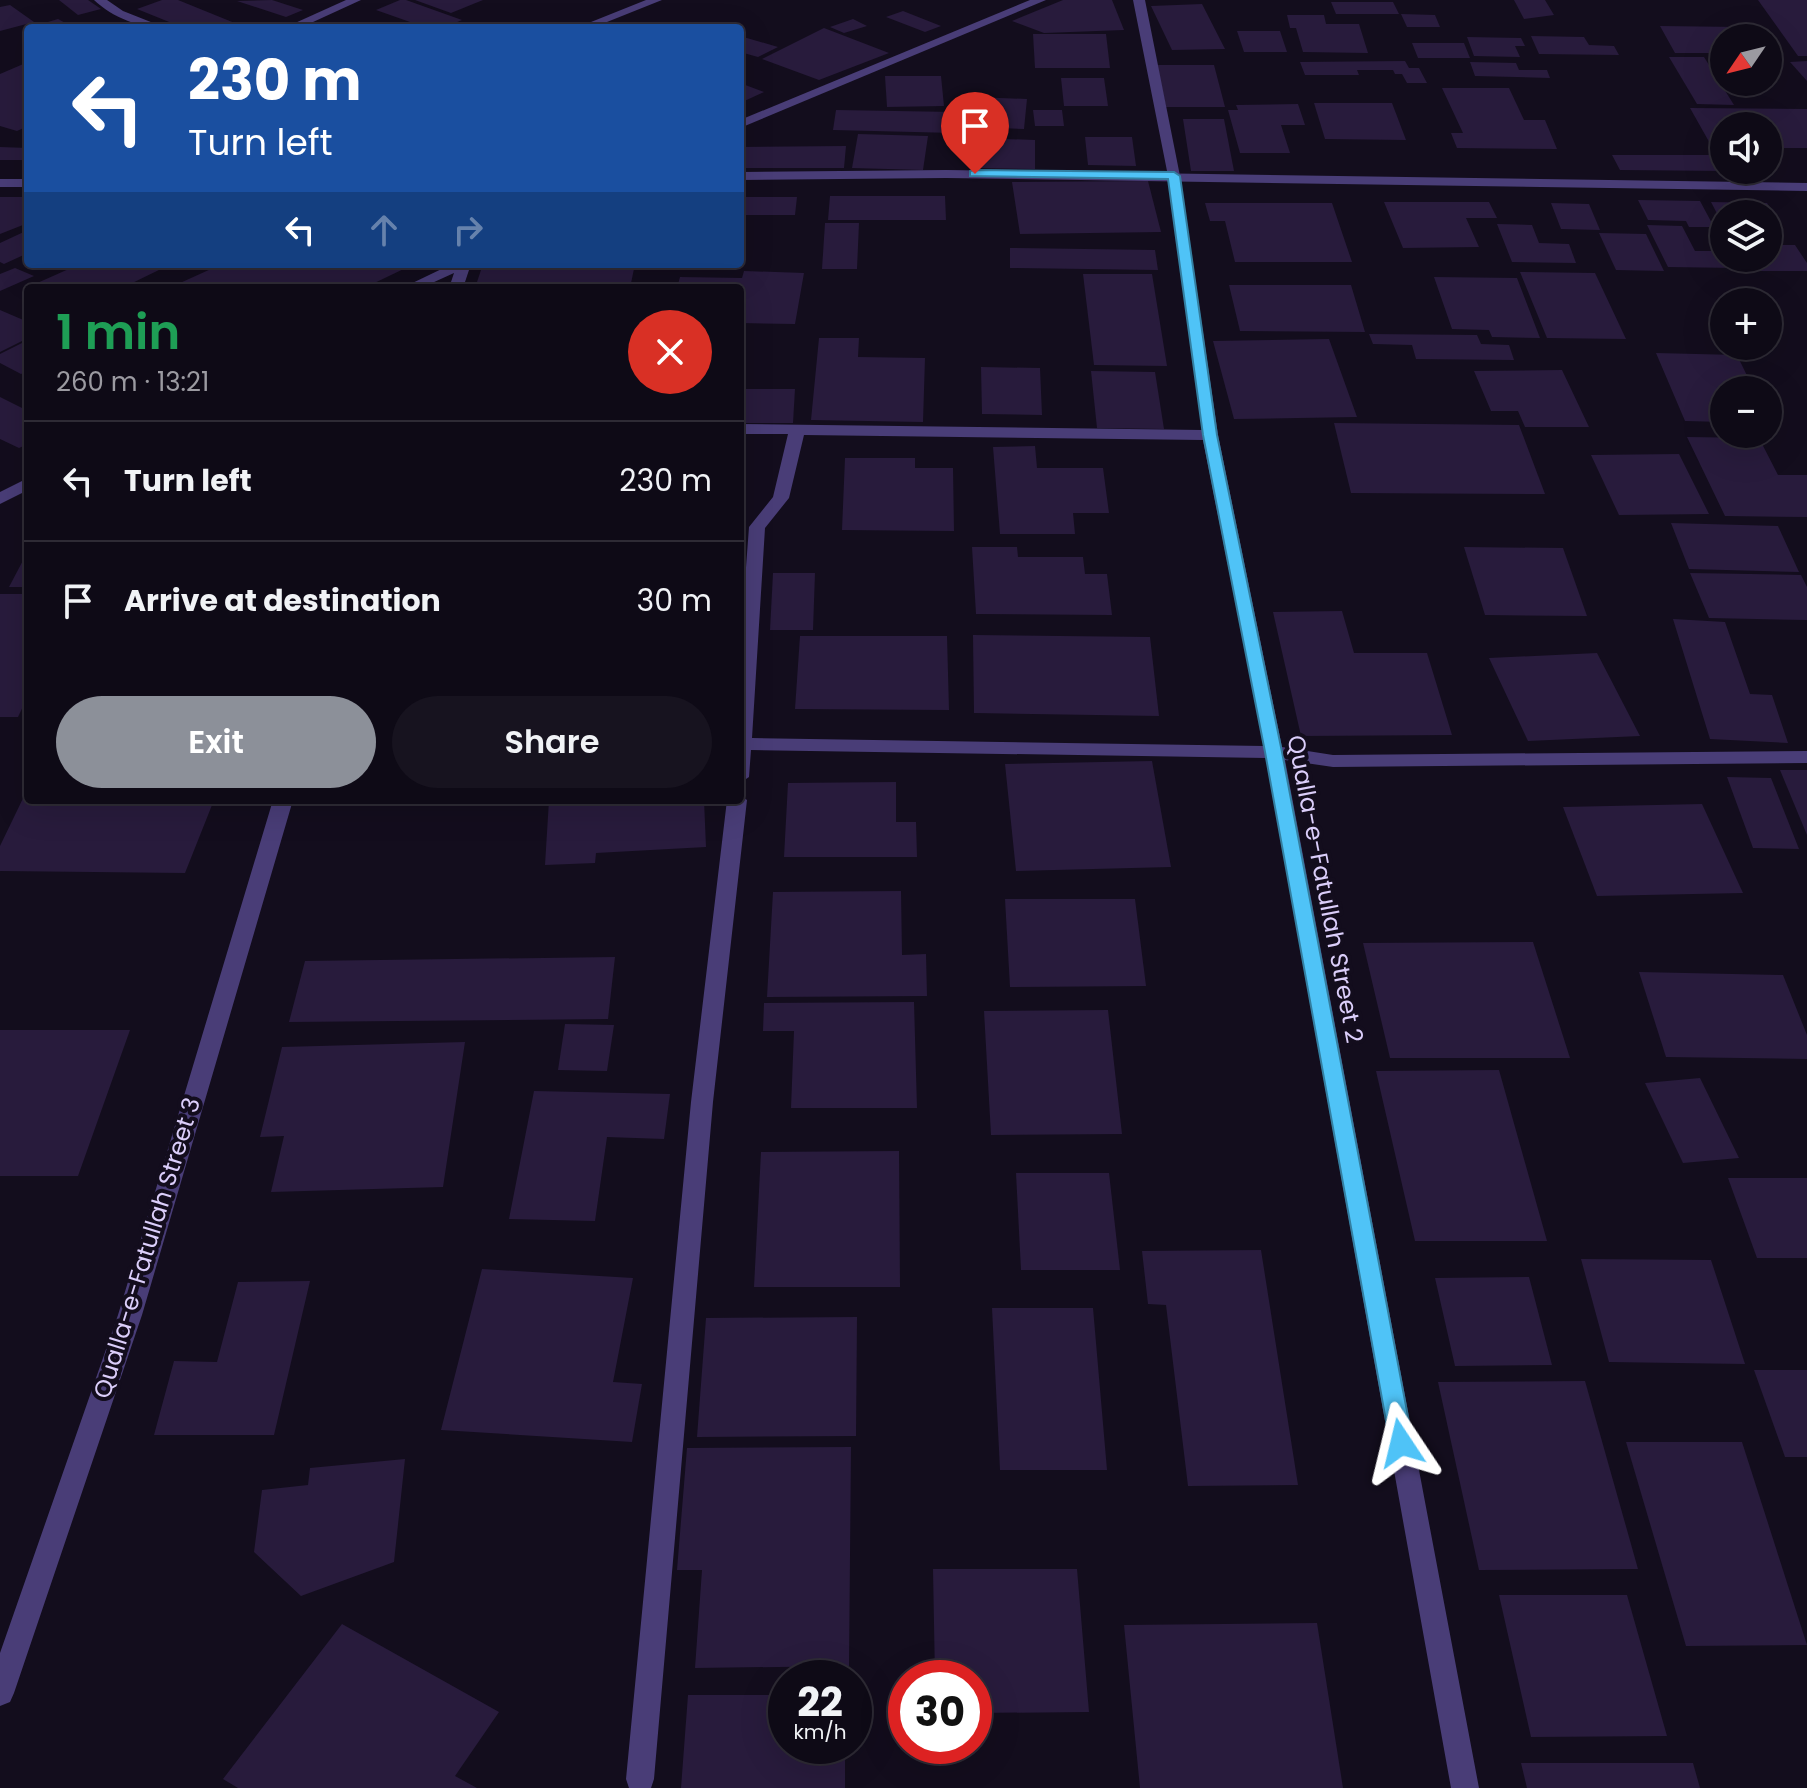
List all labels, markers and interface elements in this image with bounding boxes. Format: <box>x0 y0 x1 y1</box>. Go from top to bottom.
north arrow <box>1710 24 1782 96</box>
map controls <box>1710 24 1782 448</box>
text: 230 m <box>188 41 362 120</box>
icon: left <box>56 56 160 160</box>
pin <box>941 92 1009 174</box>
icon: arrive <box>953 104 997 148</box>
button: sound <box>1710 112 1782 184</box>
text: Turn left <box>188 117 333 168</box>
button: layers <box>1710 200 1782 272</box>
icon: left <box>278 208 322 252</box>
icon: ahead <box>362 208 406 252</box>
icon: right <box>446 208 490 252</box>
button: + <box>1710 288 1782 360</box>
text: 1 min <box>56 299 180 366</box>
button: close <box>628 310 712 394</box>
text: 260 m · 13:21 <box>56 364 209 400</box>
button: − <box>1710 376 1782 448</box>
icon: left <box>56 459 100 503</box>
text: Turn left <box>124 459 252 502</box>
text: 230 m <box>619 459 712 502</box>
icon: arrive <box>56 579 100 623</box>
text: Arrive at destination <box>124 579 441 622</box>
text: 30 m <box>637 579 712 622</box>
button: Exit <box>56 696 376 788</box>
button: Share <box>392 696 712 788</box>
street label: Qualla-e-Fatullah Street 2 <box>1279 732 1372 1045</box>
street label: Qualla-e-Fatullah Street 3 <box>85 1093 208 1402</box>
position arrow <box>1359 1401 1443 1485</box>
speed limit sign: 30 <box>888 1660 992 1764</box>
text: 22 <box>797 1674 843 1730</box>
text: km/h <box>793 1718 847 1746</box>

